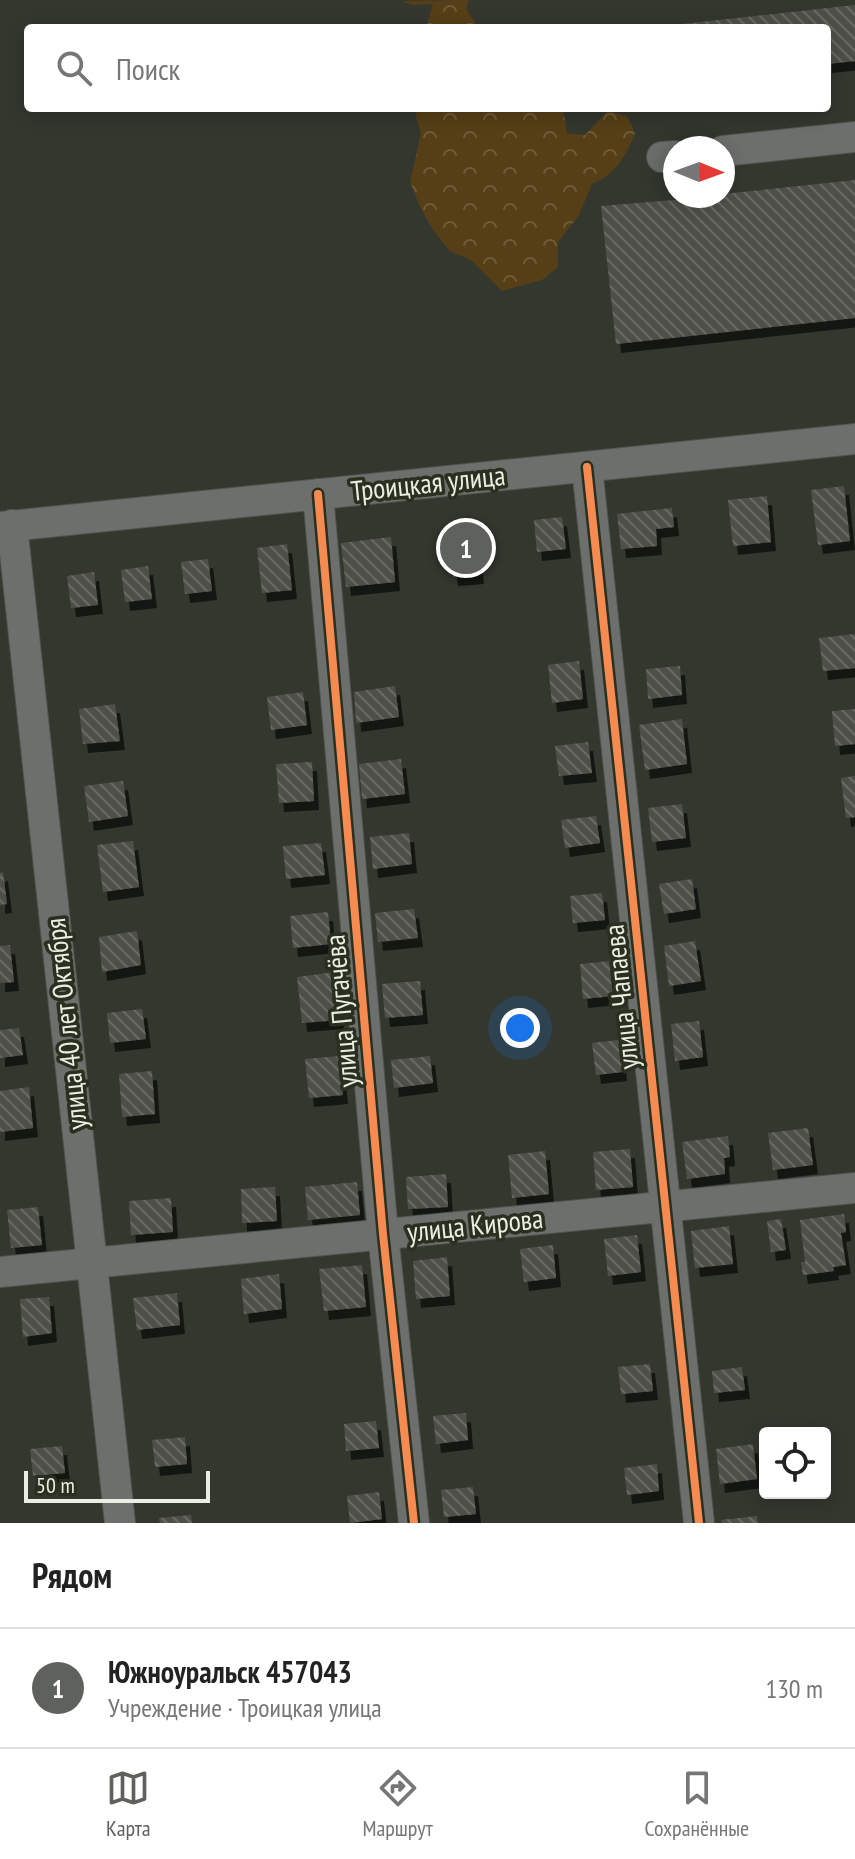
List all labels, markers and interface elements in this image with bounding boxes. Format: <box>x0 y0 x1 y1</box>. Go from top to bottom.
search box <box>24 24 831 112</box>
icon: search <box>52 46 96 90</box>
text: Поиск <box>116 49 180 88</box>
north arrow <box>663 136 735 208</box>
street label: Троицкая улица <box>349 456 507 509</box>
pin: 1 <box>440 518 492 578</box>
street label: улица 40 лет Октября <box>36 916 95 1132</box>
street label: улица Чапаева <box>594 923 647 1071</box>
street label: улица Пугачёва <box>315 933 366 1089</box>
your location <box>500 1008 540 1048</box>
street label: улица Кирова <box>405 1199 545 1250</box>
map controls <box>759 1427 831 1499</box>
button: locate <box>759 1427 831 1499</box>
scale bar <box>24 1467 210 1503</box>
text: 50 m <box>36 1471 75 1499</box>
text: Рядом <box>32 1553 112 1597</box>
text: Южноуральск 457043 <box>108 1652 352 1691</box>
text: 1 <box>52 1672 64 1705</box>
text: 130 m <box>765 1672 823 1705</box>
text: Учреждение · Троицкая улица <box>108 1691 382 1724</box>
tab: Карта <box>106 1766 151 1842</box>
tab: Маршрут <box>362 1766 433 1842</box>
tab: Сохранённые <box>644 1766 749 1842</box>

